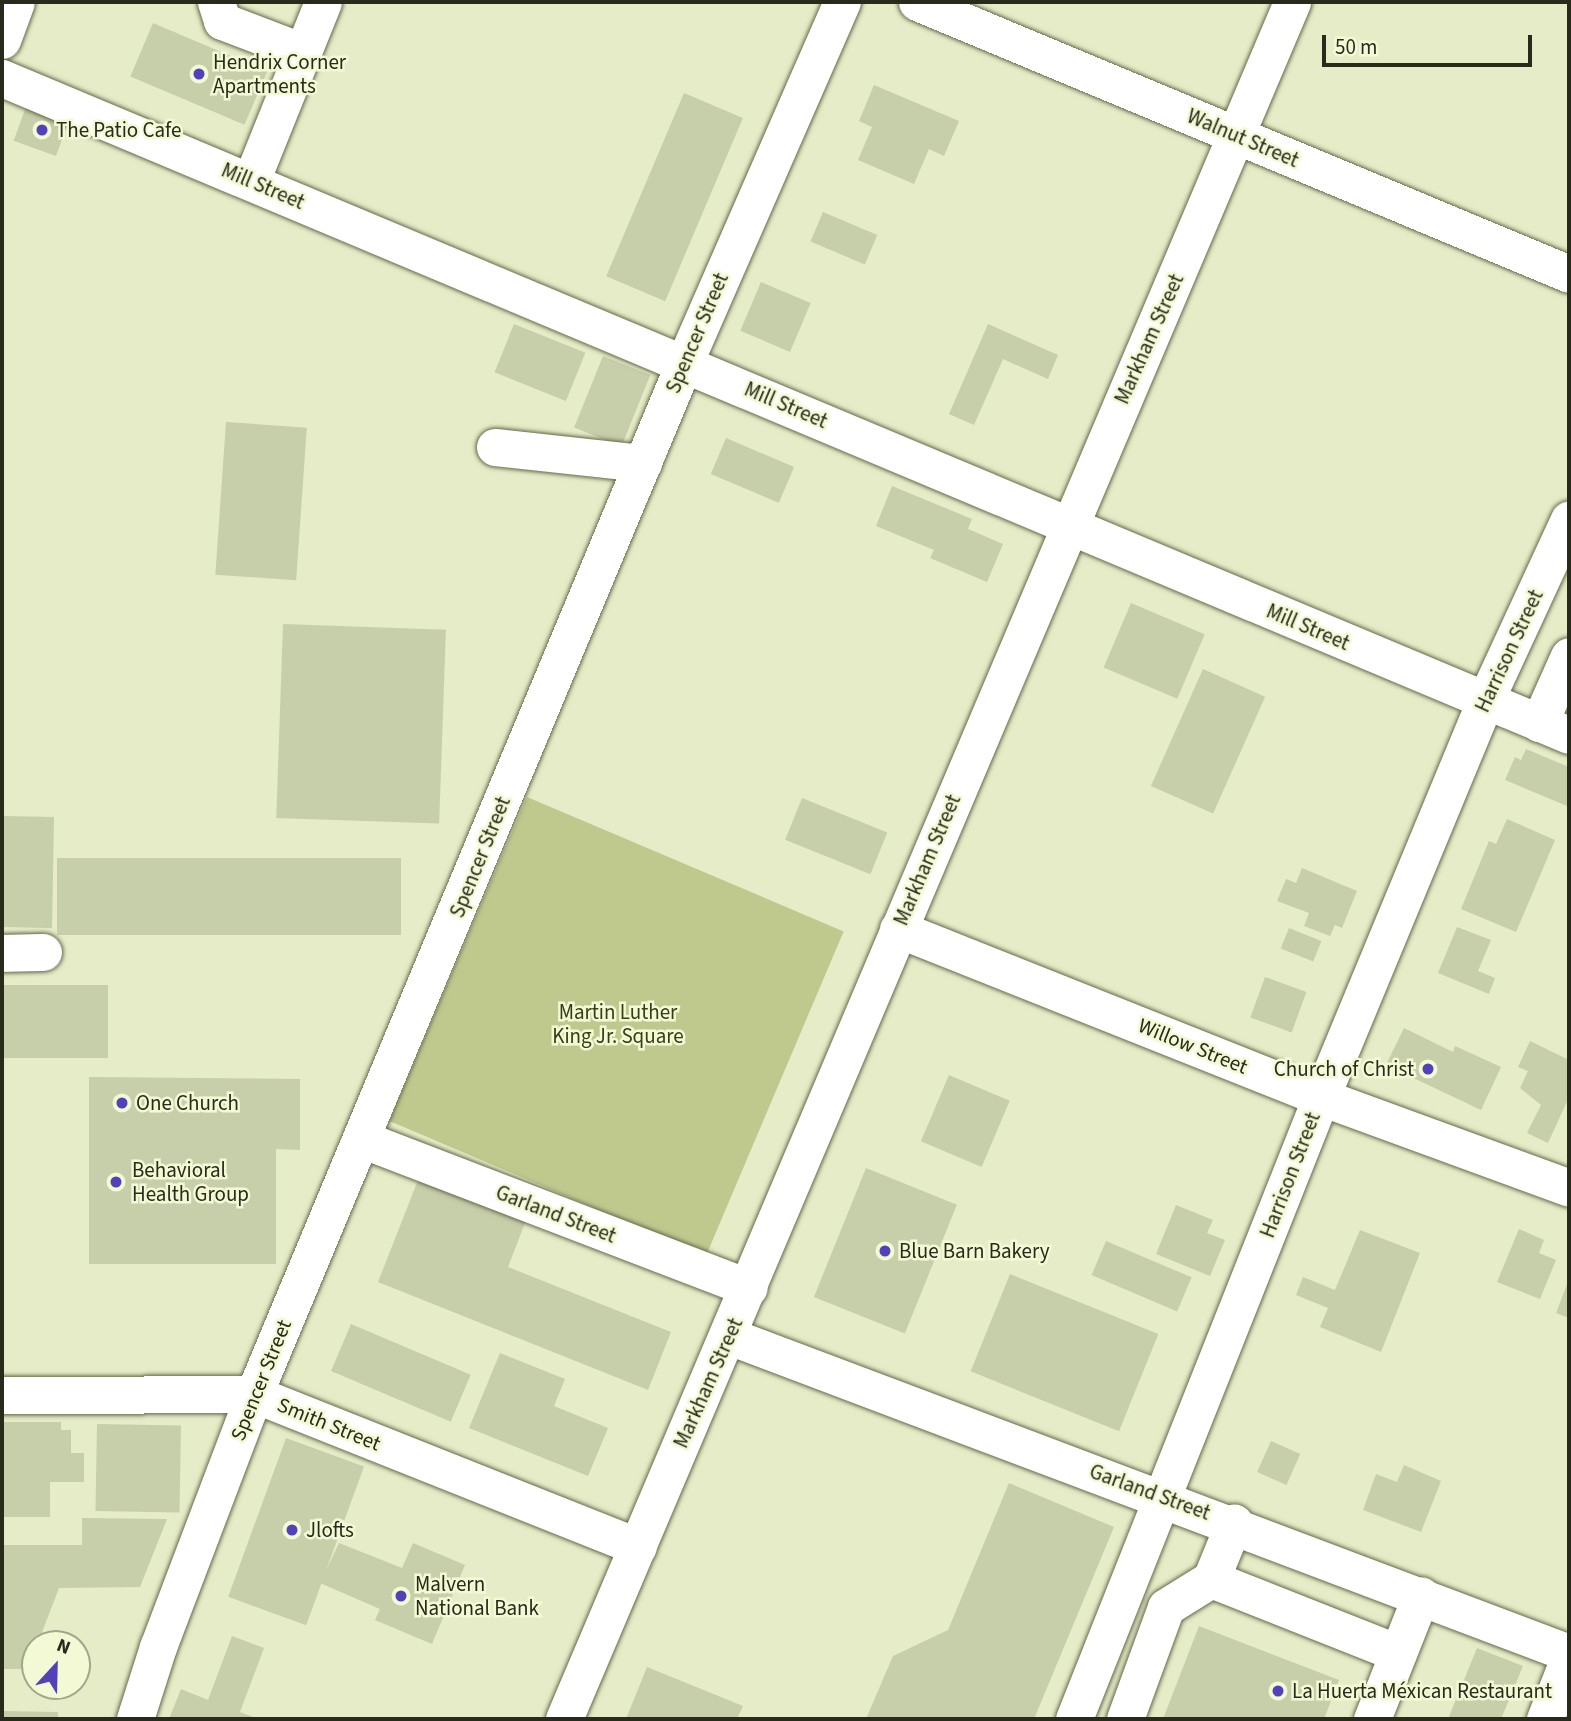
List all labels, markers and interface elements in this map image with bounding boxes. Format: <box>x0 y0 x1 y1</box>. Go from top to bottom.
scale bar <box>1326 21 1536 65</box>
text: 50 m <box>1335 32 1377 62</box>
place label: Hendrix Corner Apartments <box>213 49 346 99</box>
marker: Hendrix Corner Apartments <box>191 66 207 82</box>
street label: Walnut Street <box>1183 103 1303 173</box>
place label: The Patio Cafe <box>56 117 181 143</box>
marker: The Patio Cafe <box>34 122 50 138</box>
street label: Mill Street <box>218 157 308 215</box>
street label: Spencer Street <box>660 269 734 397</box>
street label: Markham Street <box>1109 270 1189 408</box>
street label: Mill Street <box>741 376 831 434</box>
street label: Harrison Street <box>1470 586 1548 716</box>
street label: Mill Street <box>1263 598 1353 656</box>
street label: Markham Street <box>888 791 966 929</box>
street label: Spencer Street <box>444 793 516 921</box>
park label: Martin Luther King Jr. Square <box>552 999 684 1049</box>
street label: Willow Street <box>1135 1013 1251 1079</box>
place label: Church of Christ <box>1274 1056 1414 1082</box>
marker: Church of Christ <box>1420 1061 1436 1077</box>
place label: One Church <box>136 1090 239 1116</box>
marker: One Church <box>114 1095 130 1111</box>
street label: Harrison Street <box>1254 1109 1326 1241</box>
place label: Behavioral Health Group <box>132 1157 249 1207</box>
marker: Behavioral Health Group <box>106 1172 126 1192</box>
street label: Garland Street <box>492 1180 620 1248</box>
place label: Blue Barn Bakery <box>899 1238 1050 1264</box>
marker: Blue Barn Bakery <box>877 1243 893 1259</box>
street label: Markham Street <box>668 1314 748 1452</box>
street label: Spencer Street <box>225 1316 297 1444</box>
street label: Smith Street <box>274 1392 384 1456</box>
street label: Garland Street <box>1086 1458 1214 1526</box>
place label: Jlofts <box>306 1517 354 1543</box>
marker: Jlofts <box>284 1522 300 1538</box>
place label: Malvern National Bank <box>415 1571 539 1621</box>
marker: Malvern National Bank <box>393 1588 409 1604</box>
north arrow <box>21 1630 91 1700</box>
text: N <box>52 1632 74 1662</box>
place label: La Huerta Méxican Restaurant <box>1292 1678 1552 1704</box>
marker: La Huerta Méxican Restaurant <box>1270 1683 1286 1699</box>

